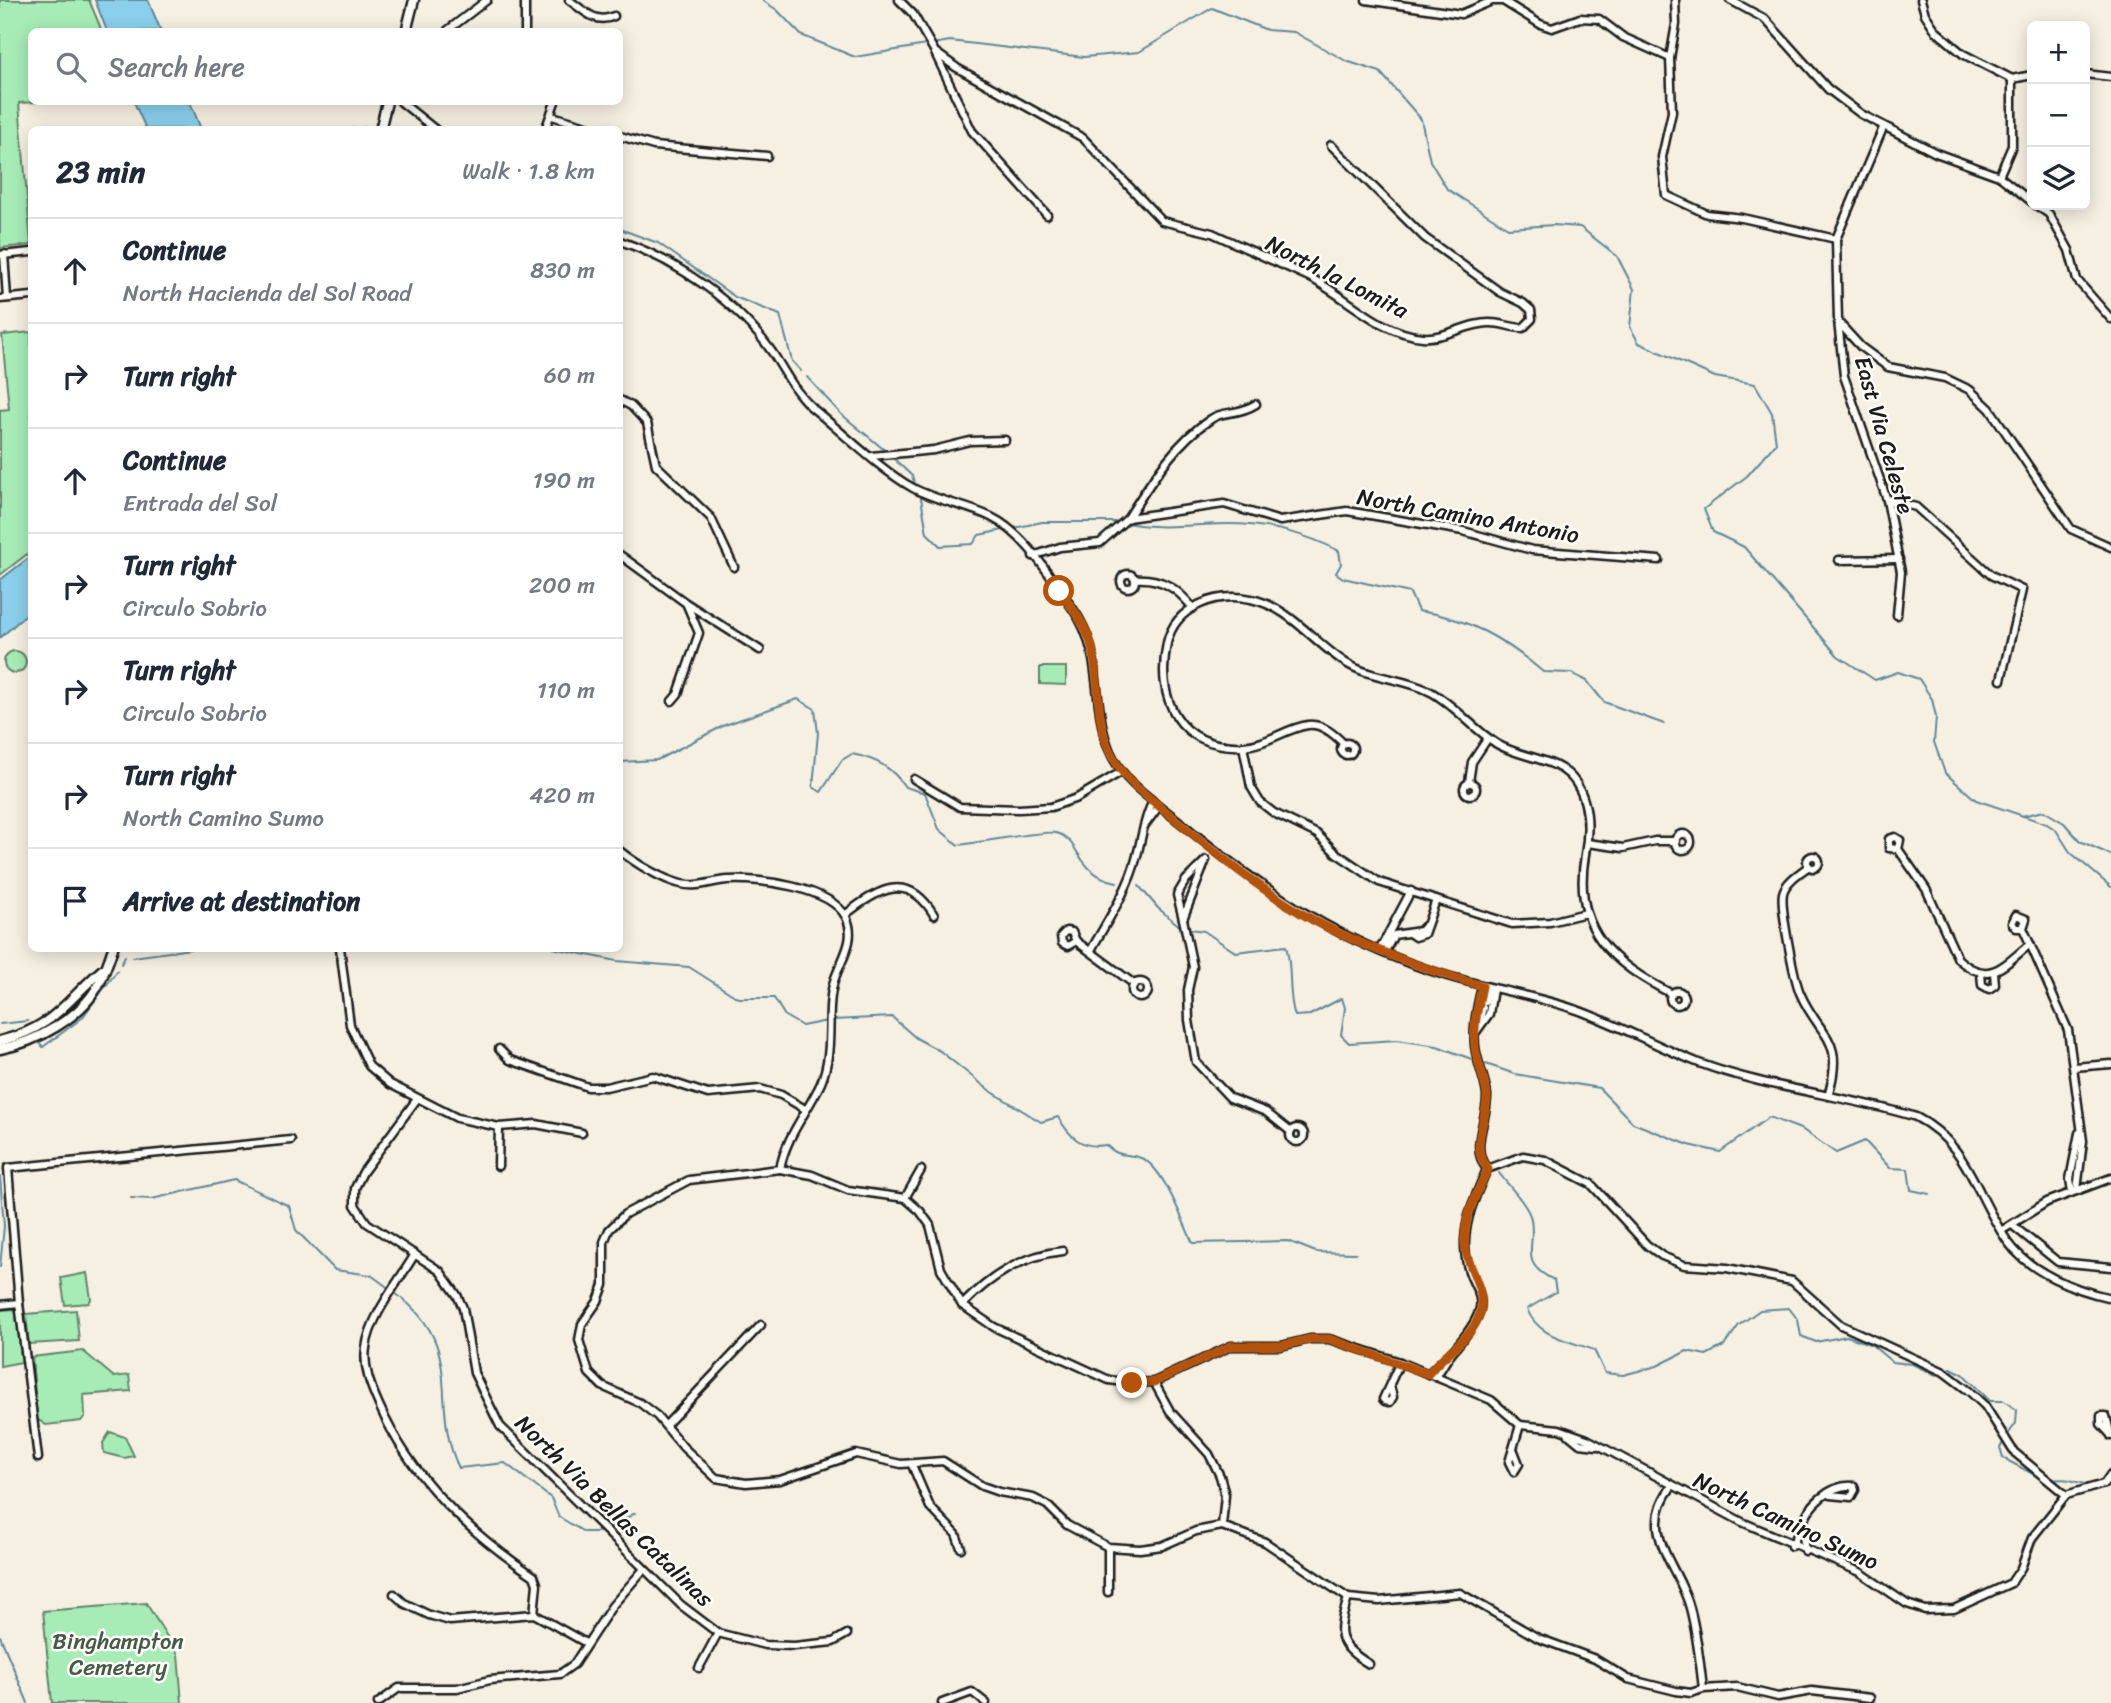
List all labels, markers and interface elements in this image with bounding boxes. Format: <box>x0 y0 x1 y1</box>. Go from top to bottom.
map controls <box>2027 21 2090 210</box>
button: + <box>2027 21 2090 84</box>
search box <box>28 28 623 105</box>
text: Search here <box>108 44 245 90</box>
icon: search <box>52 48 90 86</box>
button: − <box>2027 84 2090 147</box>
text: 23 min <box>56 145 145 199</box>
button: layers <box>2027 147 2090 210</box>
text: Walk · 1.8 km <box>462 151 595 192</box>
street label: North la Lomita <box>1258 223 1416 331</box>
text: Continue <box>123 227 226 273</box>
text: 830 m <box>530 250 595 291</box>
icon: ahead <box>56 252 94 290</box>
text: North Hacienda del Sol Road <box>123 273 411 314</box>
street label: East Via Celeste <box>1842 351 1926 519</box>
text: Turn right <box>123 353 236 399</box>
text: 60 m <box>544 355 595 396</box>
icon: right <box>56 357 94 395</box>
text: Continue <box>123 437 226 483</box>
text: 190 m <box>533 460 595 501</box>
icon: ahead <box>56 462 94 500</box>
street label: North Camino Antonio <box>1354 476 1583 556</box>
text: Entrada del Sol <box>123 483 277 524</box>
text: Turn right <box>123 542 236 588</box>
text: 200 m <box>529 565 595 606</box>
icon: right <box>56 567 94 605</box>
route start <box>1043 575 1074 606</box>
text: Circulo Sobrio <box>123 588 267 629</box>
text: Turn right <box>123 647 236 693</box>
text: 110 m <box>537 670 595 711</box>
icon: right <box>56 672 94 710</box>
text: Circulo Sobrio <box>123 693 267 734</box>
text: Turn right <box>123 752 236 798</box>
text: 420 m <box>529 775 595 816</box>
icon: right <box>56 777 94 815</box>
text: North Camino Sumo <box>123 798 324 839</box>
text: Arrive at destination <box>123 878 360 924</box>
icon: arrive <box>56 882 94 920</box>
route end <box>1116 1367 1147 1398</box>
street label: North Via Bellas Catalinas <box>505 1404 724 1618</box>
street label: North Camino Sumo <box>1686 1460 1886 1582</box>
park label: Binghampton Cemetery <box>52 1621 184 1688</box>

